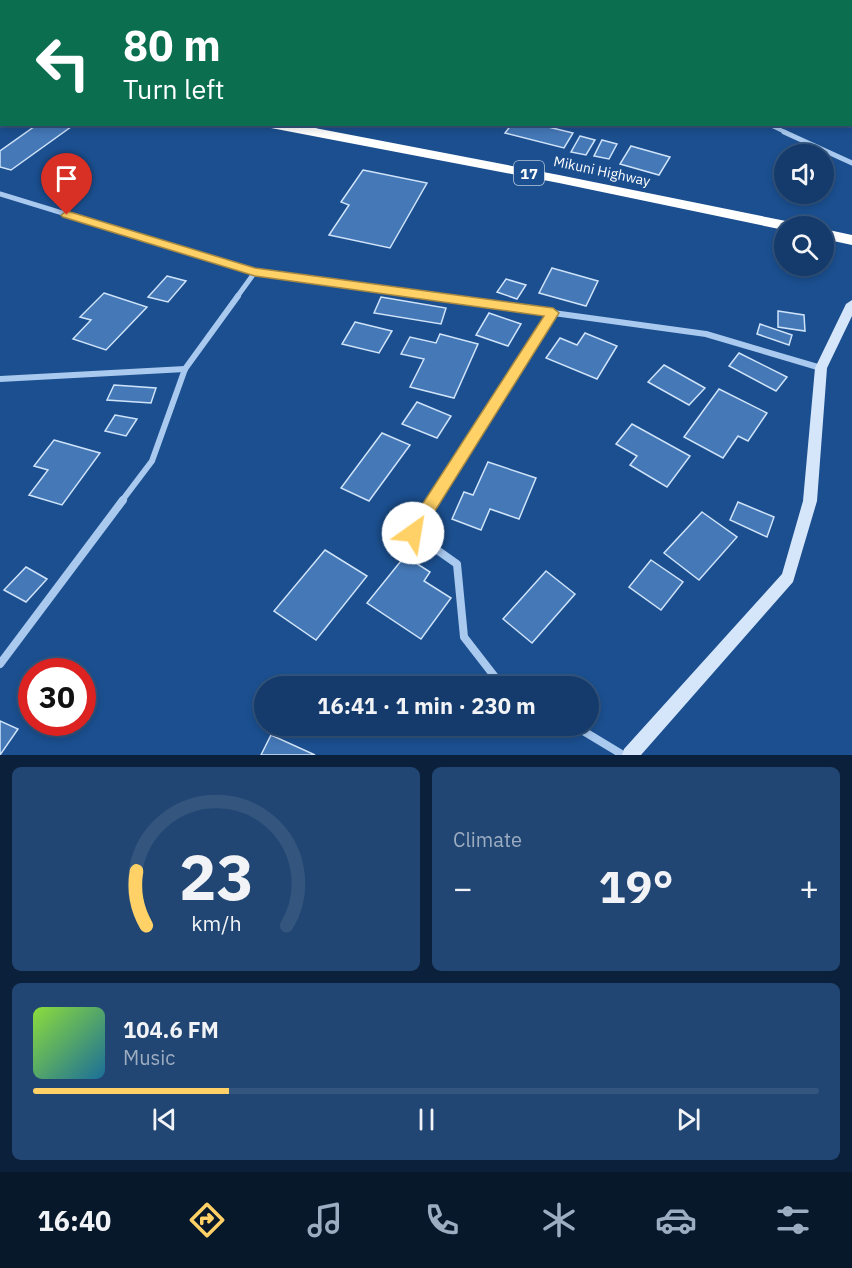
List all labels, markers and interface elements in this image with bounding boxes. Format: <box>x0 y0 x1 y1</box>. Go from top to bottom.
text: 80 m <box>123 18 221 73</box>
icon: left <box>24 24 102 102</box>
text: Turn left <box>123 71 224 106</box>
map controls <box>774 144 834 276</box>
button: sound <box>774 144 834 204</box>
street label: Mikuni Highway <box>552 152 652 190</box>
pin <box>41 153 92 215</box>
road number: 17 <box>514 161 544 185</box>
icon: arrive <box>50 162 83 195</box>
button: search <box>774 216 834 276</box>
position arrow <box>381 501 445 565</box>
speed limit sign: 30 <box>18 658 96 736</box>
text: 16:41 · 1 min · 230 m <box>317 691 536 720</box>
text: Climate <box>453 826 522 853</box>
text: 23 <box>179 836 253 917</box>
text: 19° <box>598 857 674 915</box>
text: − <box>453 866 473 909</box>
text: + <box>799 866 819 909</box>
text: km/h <box>191 909 241 937</box>
text: 104.6 FM <box>123 1015 219 1044</box>
text: Music <box>123 1044 175 1071</box>
icon: previous <box>148 1103 181 1136</box>
icon: pause <box>410 1103 443 1136</box>
icon: next <box>672 1103 705 1136</box>
icon: directions <box>186 1199 228 1241</box>
icon: music <box>304 1199 346 1241</box>
icon: phone <box>421 1199 463 1241</box>
icon: climate <box>538 1199 580 1241</box>
icon: car <box>655 1199 697 1241</box>
icon: filters <box>772 1199 814 1241</box>
text: 16:40 <box>38 1203 111 1238</box>

